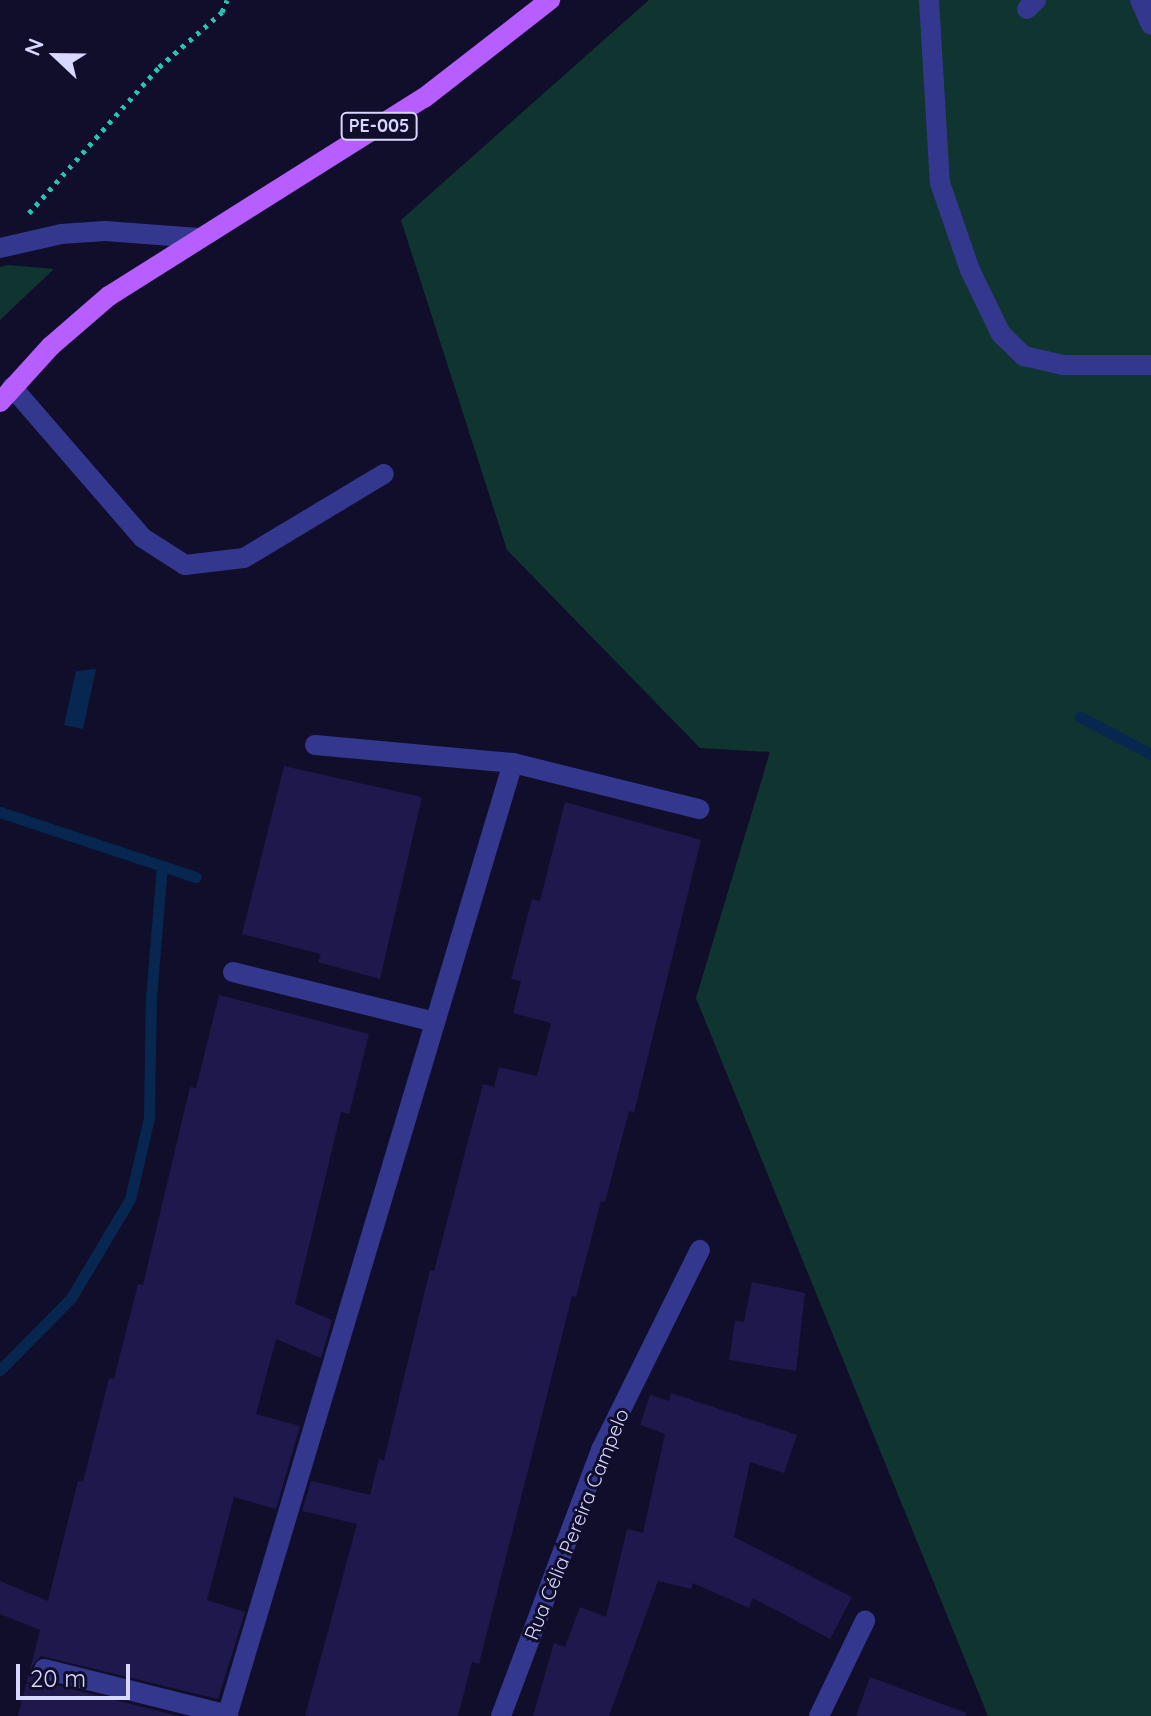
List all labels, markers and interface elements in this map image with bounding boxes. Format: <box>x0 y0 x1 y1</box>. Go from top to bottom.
north arrow <box>16 16 96 96</box>
text: N <box>18 34 50 60</box>
road number: PE-005 <box>339 112 419 140</box>
street label: Rua Célia Pereira Campelo <box>519 1405 633 1643</box>
scale bar <box>20 1648 134 1698</box>
text: 20 m <box>30 1663 86 1693</box>

